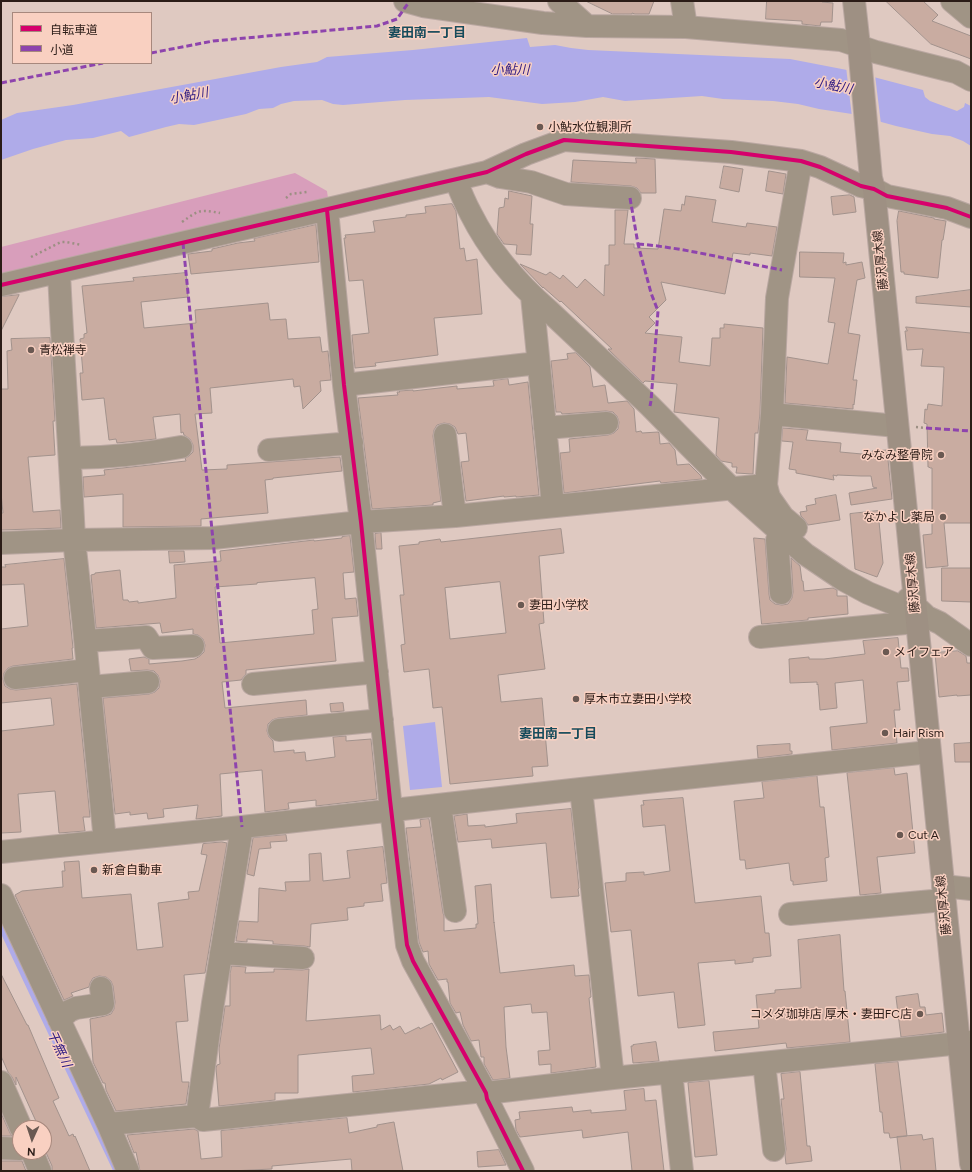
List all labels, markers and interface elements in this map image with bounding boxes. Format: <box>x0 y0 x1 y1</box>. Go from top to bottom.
legend <box>12 12 152 64</box>
text: 自転車道 <box>50 23 98 37</box>
district label: 妻田南一丁目 <box>388 25 466 41</box>
text: 小道 <box>50 43 74 57</box>
water label: 小鮎川 <box>491 62 529 78</box>
water label: 小鮎川 <box>812 75 854 97</box>
water label: 小鮎川 <box>168 85 210 107</box>
place label: 小鮎水位観測所 <box>548 120 632 134</box>
marker: 小鮎水位観測所 <box>535 122 545 132</box>
street label: 藤沢厚木線 <box>871 229 891 291</box>
place label: 青松禅寺 <box>39 343 87 357</box>
marker: 青松禅寺 <box>26 345 36 355</box>
place label: みなみ整骨院 <box>861 448 933 462</box>
marker: みなみ整骨院 <box>936 450 946 460</box>
place label: なかよし薬局 <box>863 510 935 524</box>
marker: なかよし薬局 <box>938 512 948 522</box>
street label: 藤沢厚木線 <box>903 552 923 614</box>
place label: 妻田小学校 <box>529 598 589 612</box>
marker: 妻田小学校 <box>516 600 526 610</box>
place label: メイフェア <box>894 645 954 659</box>
marker: メイフェア <box>881 647 891 657</box>
place label: 厚木市立妻田小学校 <box>584 692 692 706</box>
marker: 厚木市立妻田小学校 <box>571 694 581 704</box>
district label: 妻田南一丁目 <box>519 726 597 742</box>
place label: Hair Rism <box>893 726 944 740</box>
marker: Hair Rism <box>880 728 890 738</box>
place label: Cut A <box>908 828 939 842</box>
marker: Cut A <box>895 830 905 840</box>
place label: 新倉自動車 <box>102 863 162 877</box>
marker: 新倉自動車 <box>89 865 99 875</box>
street label: 藤沢厚木線 <box>934 874 954 936</box>
place label: コメダ珈琲店 厚木・妻田FC店 <box>750 1007 912 1021</box>
marker: コメダ珈琲店 厚木・妻田FC店 <box>915 1009 925 1019</box>
water label: 干無川 <box>44 1028 74 1070</box>
north arrow <box>12 1120 52 1160</box>
text: N <box>27 1145 36 1158</box>

